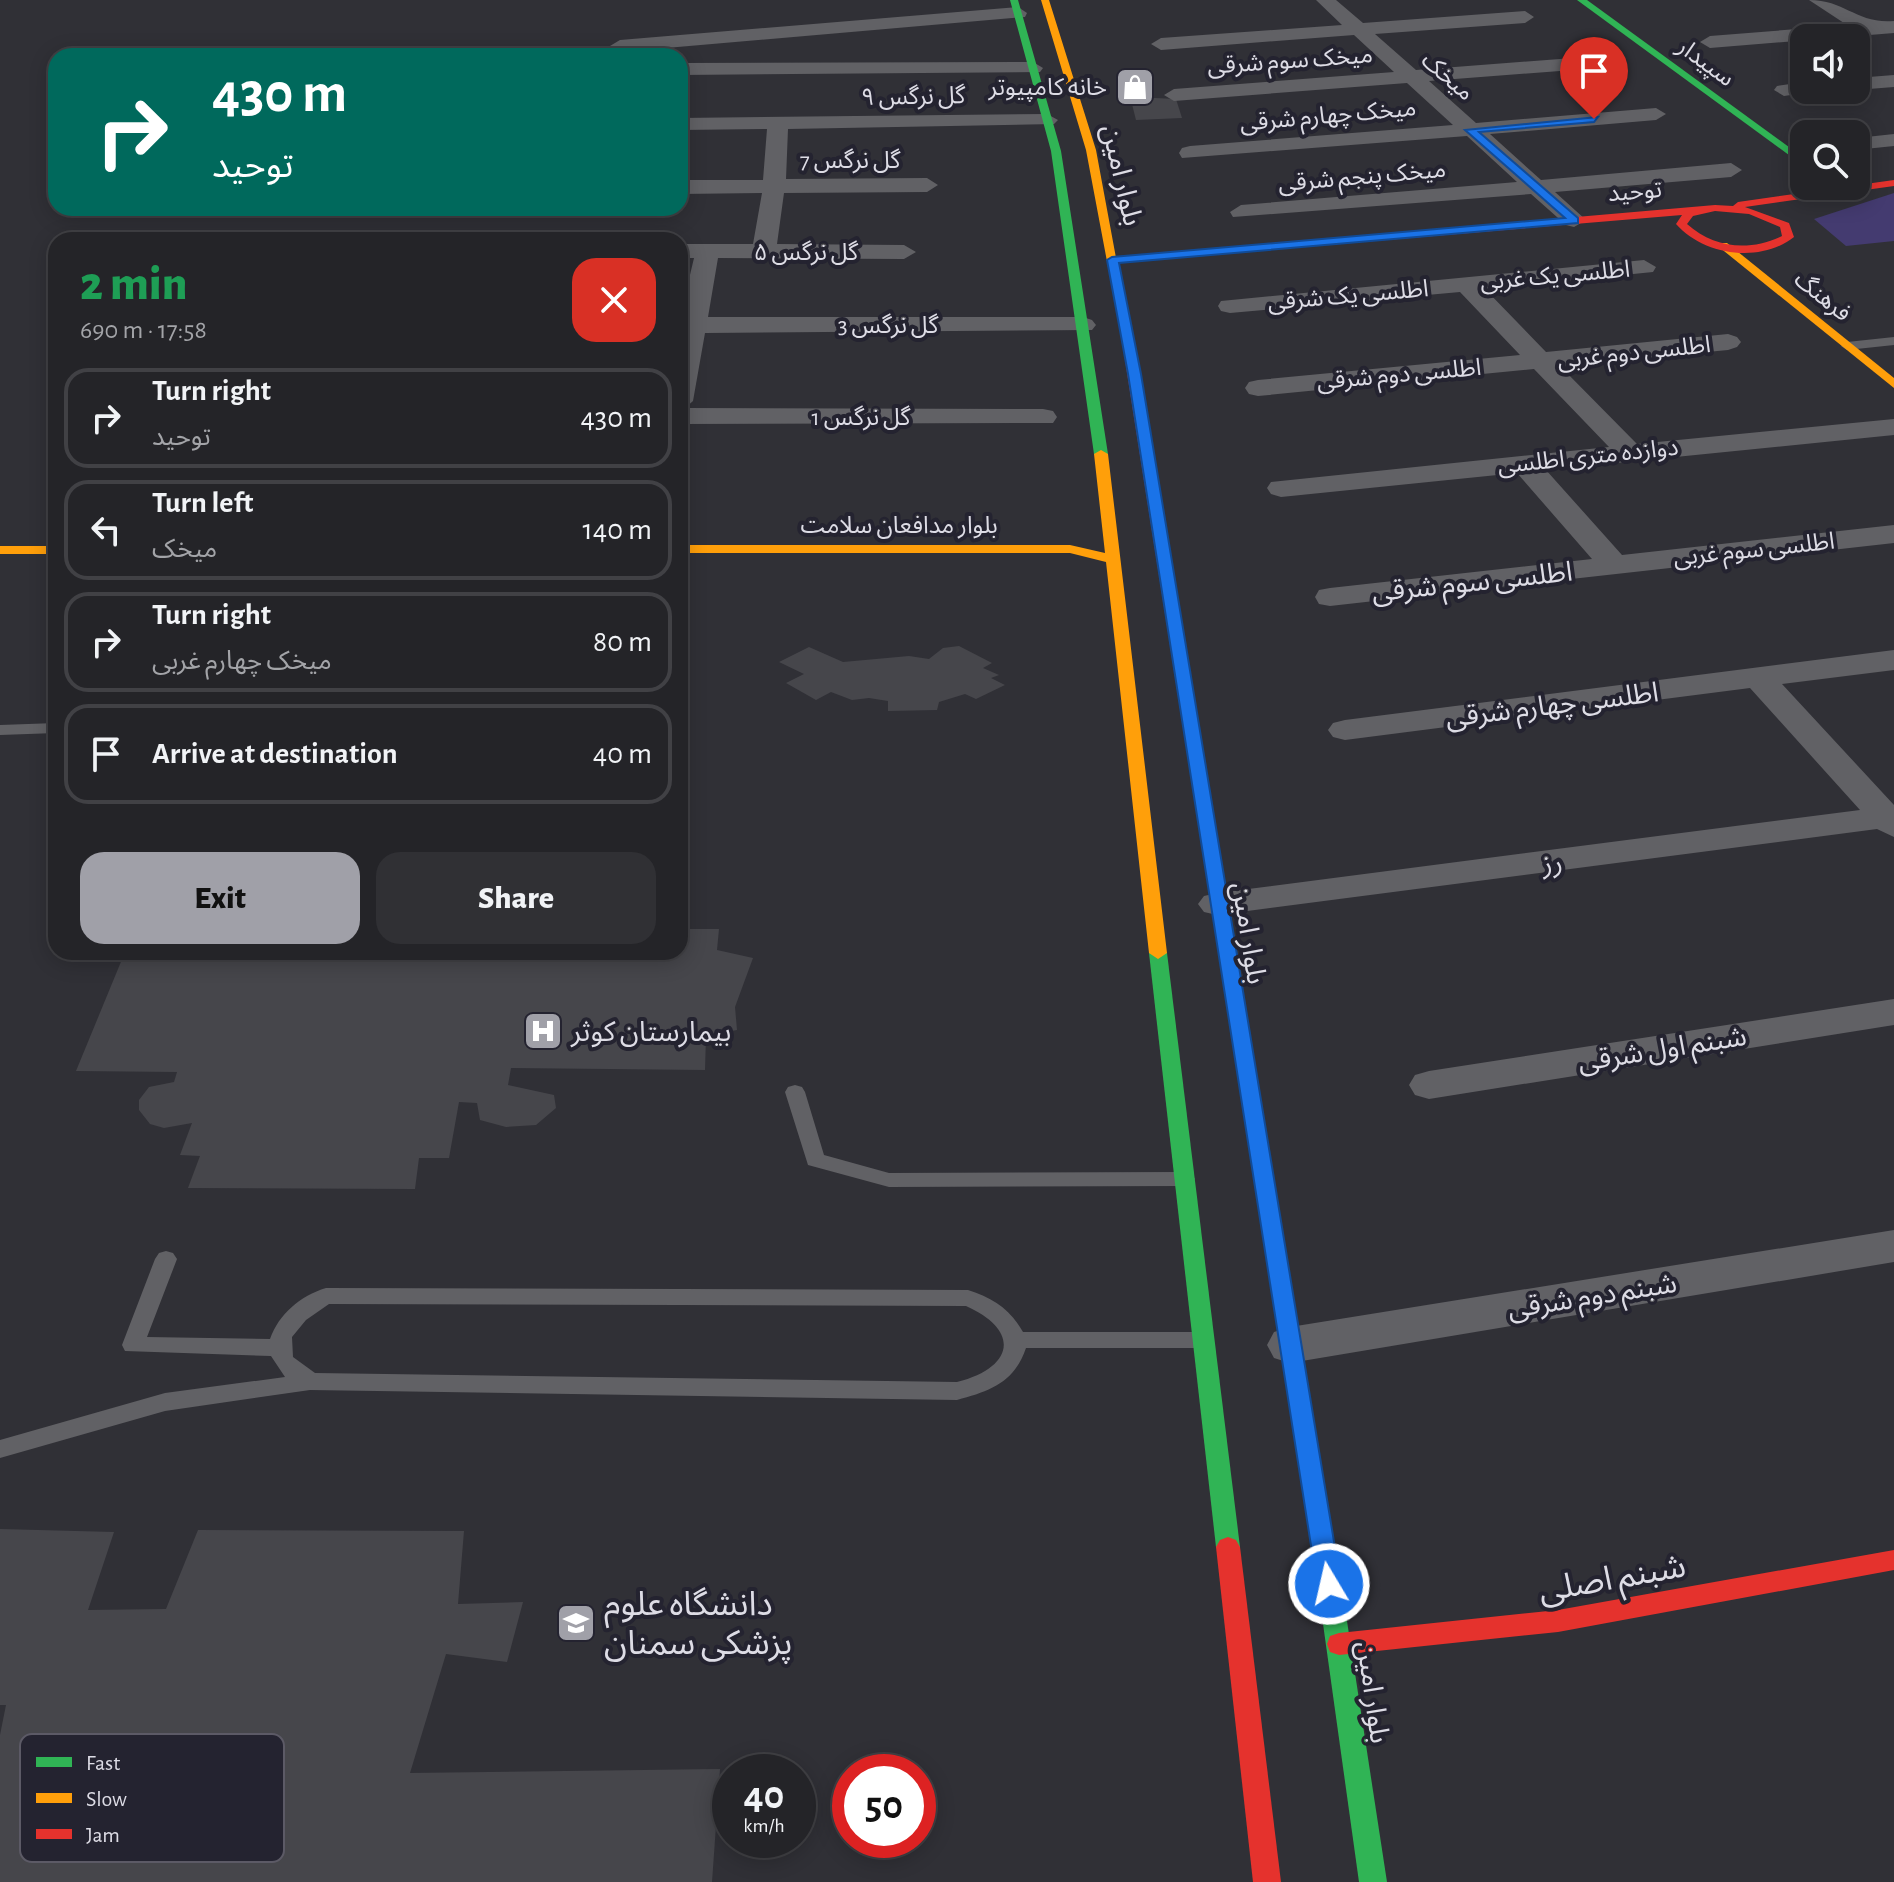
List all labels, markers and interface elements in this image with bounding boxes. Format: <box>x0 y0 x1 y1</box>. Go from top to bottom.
map controls <box>1790 24 1870 200</box>
button: sound <box>1790 24 1870 104</box>
street label: سپیدار <box>1670 34 1738 93</box>
pin <box>1560 37 1628 119</box>
street label: میخک سوم شرقی <box>1206 43 1374 84</box>
street label: میخک <box>1417 48 1478 106</box>
icon: arrive <box>1572 49 1616 93</box>
text: 430 m <box>212 66 347 122</box>
shop icon: خانه کامپیوتر <box>1114 66 1156 108</box>
place label: خانه کامپیوتر <box>987 76 1107 102</box>
icon: right <box>80 80 184 184</box>
street label: گل نرگس ۹ <box>861 83 967 111</box>
street label: میخک چهارم شرقی <box>1239 96 1418 141</box>
button: search <box>1790 120 1870 200</box>
street label: بلوار امین <box>1095 122 1146 229</box>
text: توحید <box>212 148 294 184</box>
street label: گل نرگس 7 <box>800 148 901 174</box>
street label: میخک پنجم شرقی <box>1277 158 1447 200</box>
street label: توحید <box>1607 178 1663 207</box>
street label: گل نرگس ۵ <box>754 240 859 266</box>
street label: اطلسی یک غربی <box>1479 257 1631 296</box>
button: close <box>572 258 656 342</box>
text: 2 min <box>80 261 188 309</box>
street label: فرهنگ <box>1789 266 1856 327</box>
street label: اطلسی یک شرقی <box>1266 277 1430 316</box>
street label: گل نرگس 3 <box>838 313 939 339</box>
text: 690 m · 17:58 <box>80 317 207 343</box>
street label: اطلسی دوم غربی <box>1556 333 1712 378</box>
street label: اطلسی دوم شرقی <box>1316 356 1483 399</box>
text: Turn right <box>152 376 271 406</box>
icon: right <box>84 396 128 440</box>
text: 430 m <box>580 403 652 433</box>
street label: گل نرگس 1 <box>812 405 912 431</box>
text: توحید <box>152 424 211 450</box>
street label: دوازده متری اطلسی <box>1497 436 1680 479</box>
text: Turn left <box>152 488 253 518</box>
icon: left <box>84 508 128 552</box>
street label: بلوار مدافعان سلامت <box>800 514 998 539</box>
text: 140 m <box>582 515 652 545</box>
street label: اطلسی سوم غربی <box>1672 530 1836 575</box>
text: میخک <box>152 536 217 562</box>
street label: اطلسی سوم شرقی <box>1370 559 1575 612</box>
text: Turn right <box>152 600 271 630</box>
icon: right <box>84 620 128 664</box>
text: 80 m <box>593 627 652 657</box>
text: میخک چهارم غربی <box>152 648 332 674</box>
street label: اطلسی چهارم شرقی <box>1444 679 1661 738</box>
icon: arrive <box>84 732 128 776</box>
text: Arrive at destination <box>152 739 398 769</box>
text: 40 m <box>593 739 652 769</box>
street label: رز <box>1539 849 1564 880</box>
button: Exit <box>80 852 360 944</box>
button: Share <box>376 852 656 944</box>
street label: بلوار امین <box>1225 880 1270 987</box>
hospital icon: بیمارستان کوثر <box>522 1010 564 1052</box>
place label: بیمارستان کوثر <box>570 1019 731 1048</box>
street label: شبنم اول شرقی <box>1576 1023 1749 1083</box>
street label: شبنم دوم شرقی <box>1506 1270 1680 1330</box>
position arrow <box>1287 1542 1371 1626</box>
street label: شبنم اصلی <box>1536 1549 1690 1616</box>
place label: دانشگاه علوم پزشکی سمنان <box>604 1587 792 1664</box>
school or university icon: دانشگاه علوم پزشکی سمنان <box>555 1602 597 1644</box>
street label: بلوار امین <box>1350 1639 1393 1745</box>
legend <box>20 1734 284 1862</box>
text: Fast <box>86 1752 120 1774</box>
speed limit sign: 50 <box>832 1754 936 1858</box>
text: 40 <box>744 1776 784 1816</box>
text: Slow <box>86 1788 127 1810</box>
text: km/h <box>743 1816 785 1836</box>
text: Jam <box>86 1824 120 1846</box>

